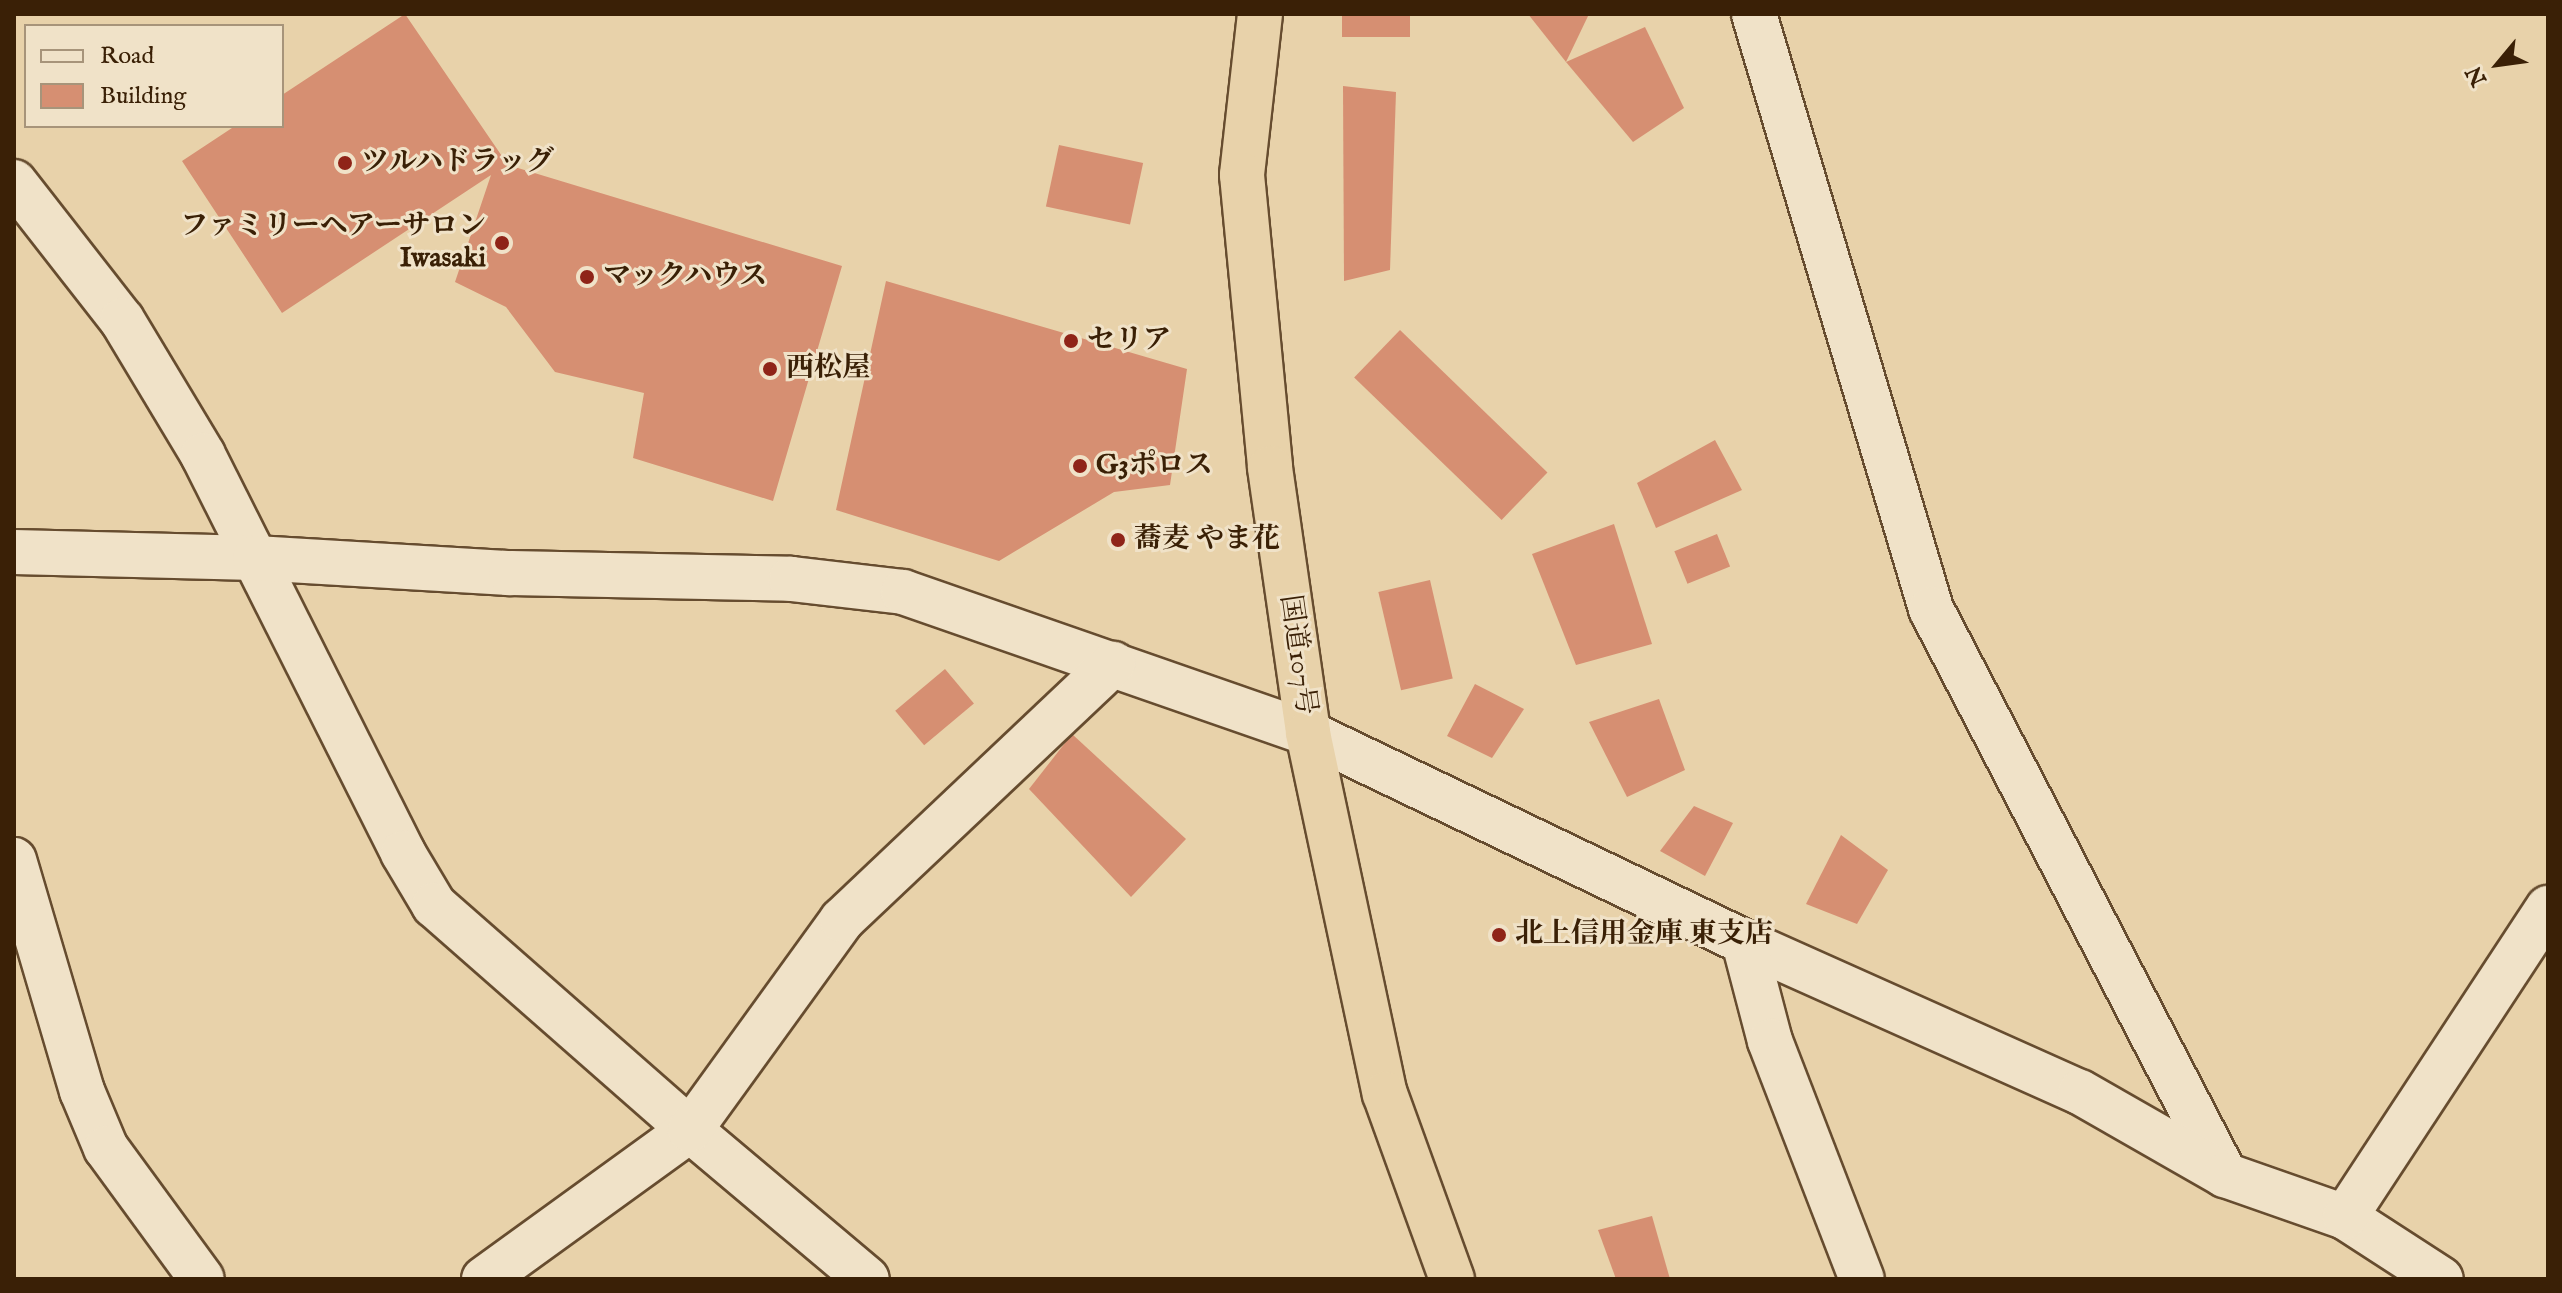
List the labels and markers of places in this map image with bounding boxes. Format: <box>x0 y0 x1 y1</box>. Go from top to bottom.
place label: ツルハドラッグ <box>361 146 557 180</box>
marker: ツルハドラッグ <box>336 154 354 172</box>
place label: ファミリーヘアーサロン Iwasaki <box>179 210 486 276</box>
marker: ファミリーヘアーサロン Iwasaki <box>493 234 511 252</box>
place label: マックハウス <box>603 260 771 294</box>
marker: マックハウス <box>578 268 596 286</box>
place label: セリア <box>1087 324 1171 358</box>
marker: セリア <box>1062 332 1080 350</box>
place label: 西松屋 <box>786 352 870 386</box>
marker: 西松屋 <box>761 360 779 378</box>
place label: G3ポロス <box>1096 449 1213 483</box>
marker: G3ポロス <box>1071 457 1089 475</box>
place label: 蕎麦 やま花 <box>1134 523 1280 557</box>
marker: 蕎麦 やま花 <box>1109 531 1127 549</box>
place label: 北上信用金庫 東支店 <box>1515 918 1773 952</box>
marker: 北上信用金庫 東支店 <box>1490 926 1508 944</box>

